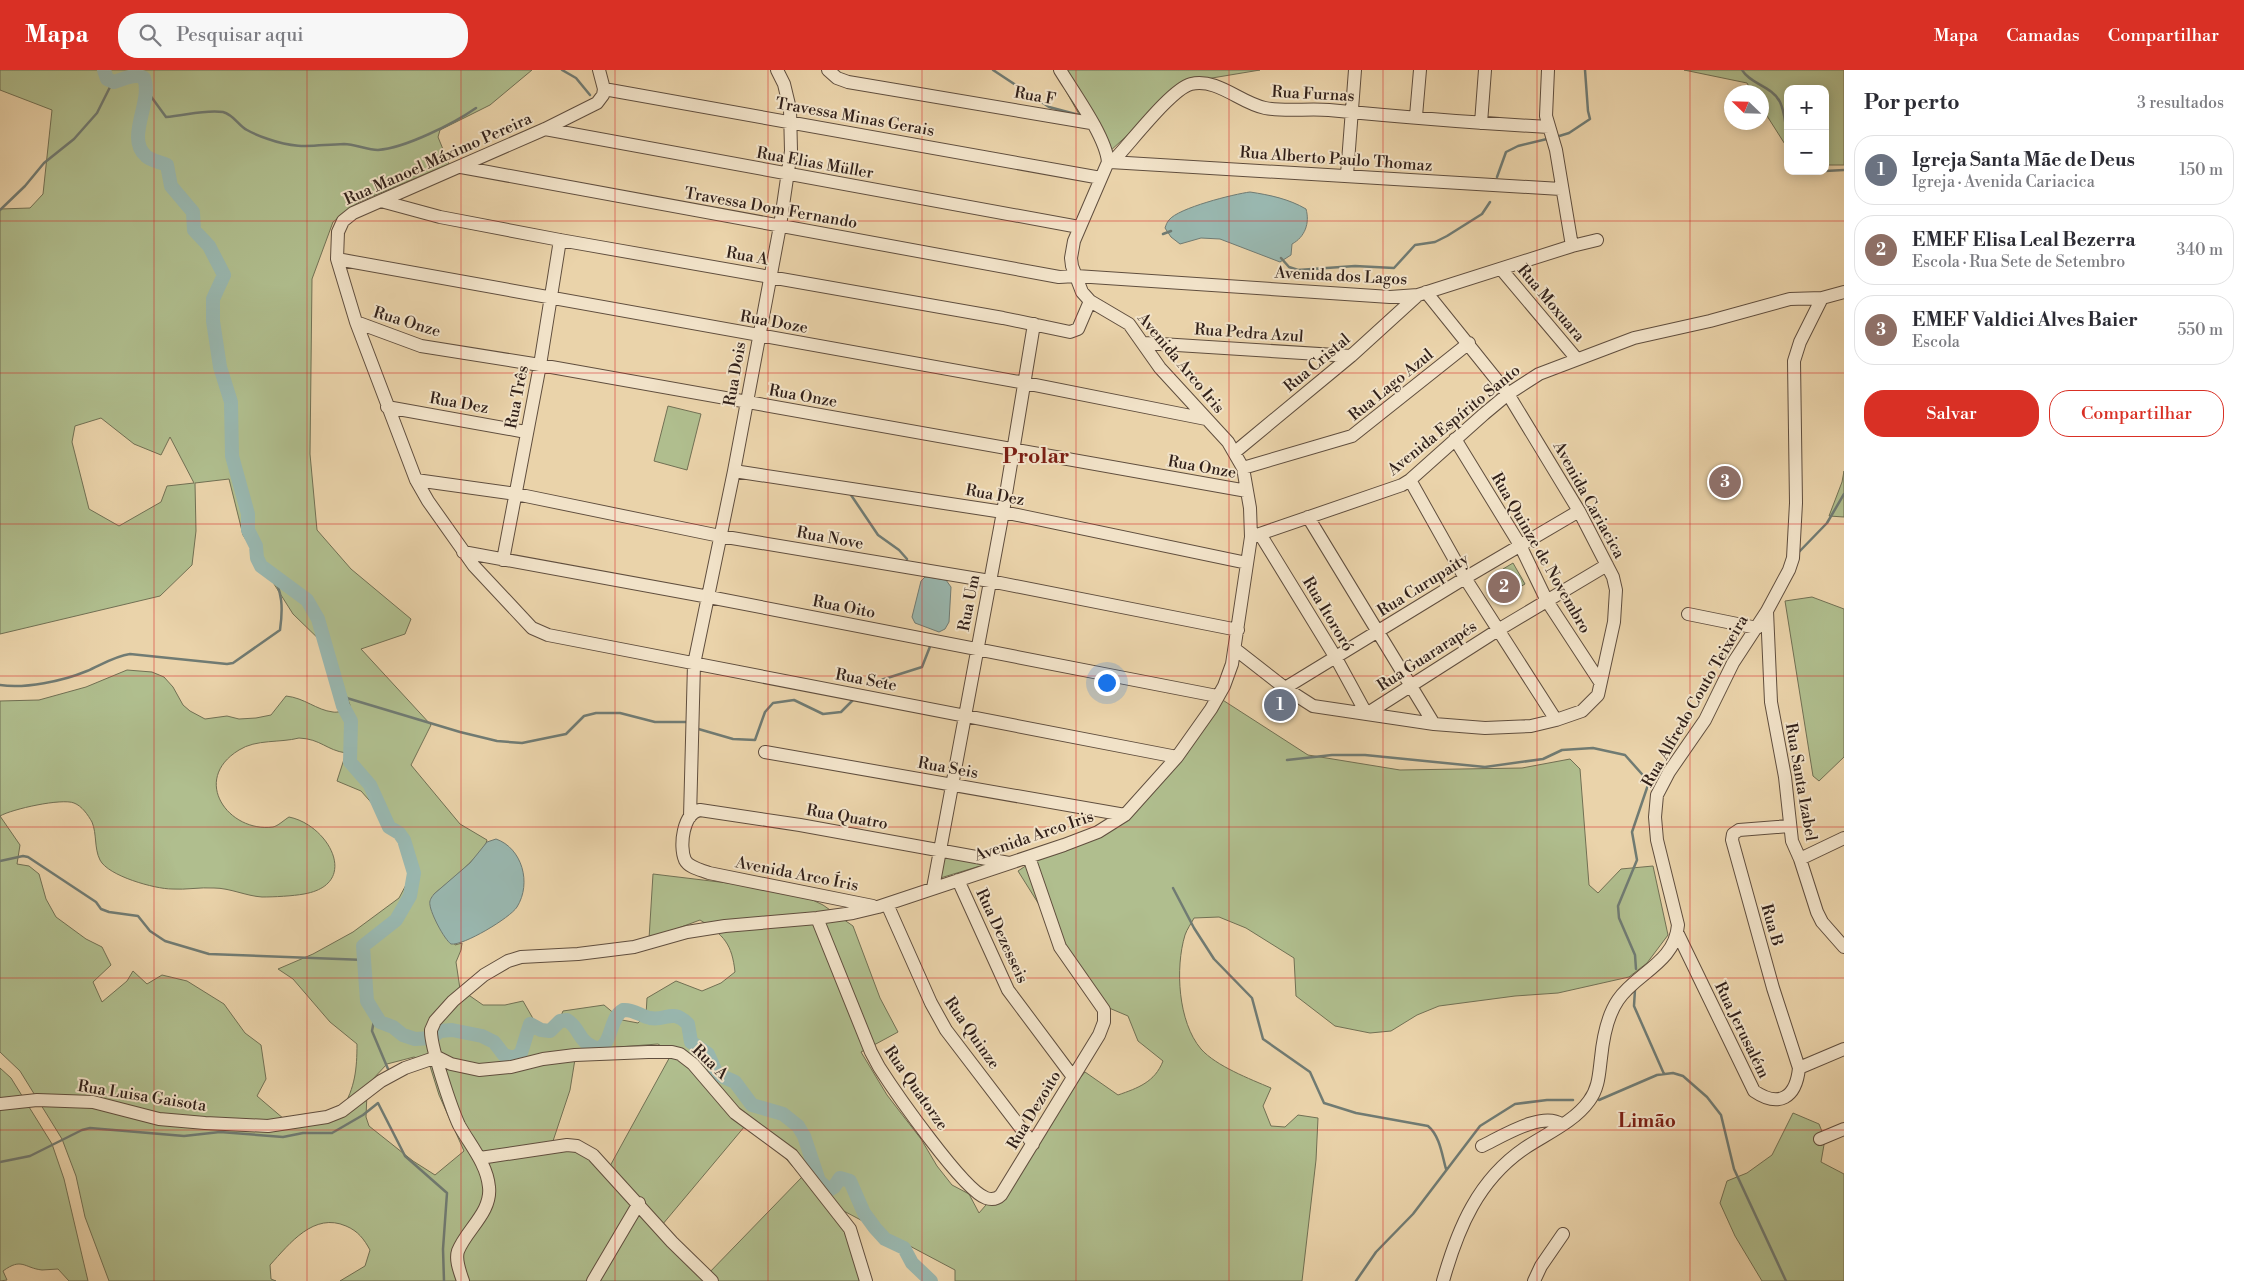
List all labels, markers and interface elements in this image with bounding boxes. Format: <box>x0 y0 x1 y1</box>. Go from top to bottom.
search box <box>118 13 468 58</box>
text: Mapa <box>25 20 88 50</box>
icon: search <box>136 21 164 49</box>
text: Pesquisar aqui <box>176 23 304 47</box>
text: Mapa <box>1934 24 1978 47</box>
text: Camadas <box>2006 24 2080 47</box>
text: Compartilhar <box>2108 24 2219 47</box>
street label: Rua F <box>1013 82 1057 110</box>
street label: Rua Furnas <box>1271 82 1355 106</box>
north arrow <box>1724 85 1769 130</box>
map controls <box>1784 85 1829 175</box>
button: + <box>1784 85 1829 130</box>
text: Por perto <box>1864 90 1960 116</box>
street label: Travessa Minas Gerais <box>774 93 936 141</box>
text: 3 resultados <box>2137 93 2224 113</box>
street label: Rua Manoel Máximo Pereira <box>341 108 536 210</box>
button: − <box>1784 130 1829 175</box>
street label: Rua Alberto Paulo Thomaz <box>1239 142 1433 176</box>
street label: Rua Elias Müller <box>755 143 875 183</box>
text: Igreja Santa Mãe de Deus <box>1912 148 2135 172</box>
text: 1 <box>1877 160 1885 180</box>
text: 150 m <box>2179 160 2223 180</box>
text: Igreja · Avenida Cariacica <box>1912 172 2095 192</box>
street label: Travessa Dom Fernando <box>683 183 859 233</box>
text: EMEF Elisa Leal Bezerra <box>1912 228 2136 252</box>
text: 2 <box>1876 240 1886 260</box>
text: 340 m <box>2176 240 2223 260</box>
street label: Rua A <box>724 242 771 270</box>
text: Escola · Rua Sete de Setembro <box>1912 252 2125 272</box>
street label: Rua Moxuara <box>1513 260 1590 346</box>
street label: Avenida dos Lagos <box>1273 262 1408 289</box>
street label: Rua Onze <box>371 302 443 342</box>
street label: Rua Doze <box>738 306 810 338</box>
street label: Avenida Arco Iris <box>1133 308 1229 417</box>
text: EMEF Valdici Alves Baier <box>1912 308 2138 332</box>
street label: Rua Pedra Azul <box>1194 319 1305 347</box>
text: 3 <box>1876 320 1886 340</box>
text: 550 m <box>2177 320 2223 340</box>
street label: Rua Cristal <box>1280 329 1355 397</box>
text: Escola <box>1912 332 1960 352</box>
street label: Rua Dois <box>719 340 751 408</box>
street label: Rua Lago Azul <box>1345 345 1438 425</box>
street label: Avenida Espírito Santo <box>1383 360 1525 480</box>
street label: Rua Três <box>501 364 533 430</box>
street label: Rua Onze <box>767 380 839 412</box>
street label: Rua Dez <box>428 388 490 418</box>
button: Salvar <box>1864 390 2039 437</box>
button: Compartilhar <box>2049 390 2224 437</box>
street label: Avenida Cariacica <box>1548 437 1630 563</box>
district label: Prolar <box>1003 444 1069 470</box>
street label: Rua Onze <box>1166 451 1238 483</box>
pin: 3 <box>1709 463 1741 501</box>
street label: Rua Quinze de Novembro <box>1487 469 1595 637</box>
street label: Rua Dez <box>964 480 1026 510</box>
street label: Rua Nove <box>795 522 865 554</box>
street label: Rua Curupaity <box>1374 549 1473 621</box>
pin: 2 <box>1488 568 1520 606</box>
street label: Rua Um <box>954 573 984 633</box>
street label: Rua Itororó <box>1298 573 1358 655</box>
street label: Rua Oito <box>811 591 877 623</box>
street label: Rua Alfredo Couto Teixeira <box>1637 611 1753 791</box>
street label: Rua Guararapés <box>1373 616 1481 696</box>
street label: Rua Sete <box>833 664 899 696</box>
your location <box>1094 670 1120 696</box>
pin: 1 <box>1264 686 1296 724</box>
street label: Rua Santa Izabel <box>1781 721 1821 843</box>
street label: Rua Seis <box>916 753 980 783</box>
street label: Rua Quatro <box>805 800 889 834</box>
street label: Avenida Arco Iris <box>971 806 1096 866</box>
street label: Avenida Arco Íris <box>733 850 861 896</box>
street label: Rua Dezesseis <box>971 885 1033 987</box>
street label: Rua B <box>1756 902 1788 948</box>
street label: Rua Jerusalém <box>1710 978 1774 1082</box>
street label: Rua Quinze <box>940 993 1004 1073</box>
street label: Rua A <box>688 1040 733 1085</box>
street label: Rua Quatorze <box>880 1042 952 1134</box>
street label: Rua Dezoito <box>1003 1067 1065 1153</box>
street label: Rua Luisa Gaisota <box>76 1076 209 1116</box>
district label: Limão <box>1618 1109 1676 1133</box>

